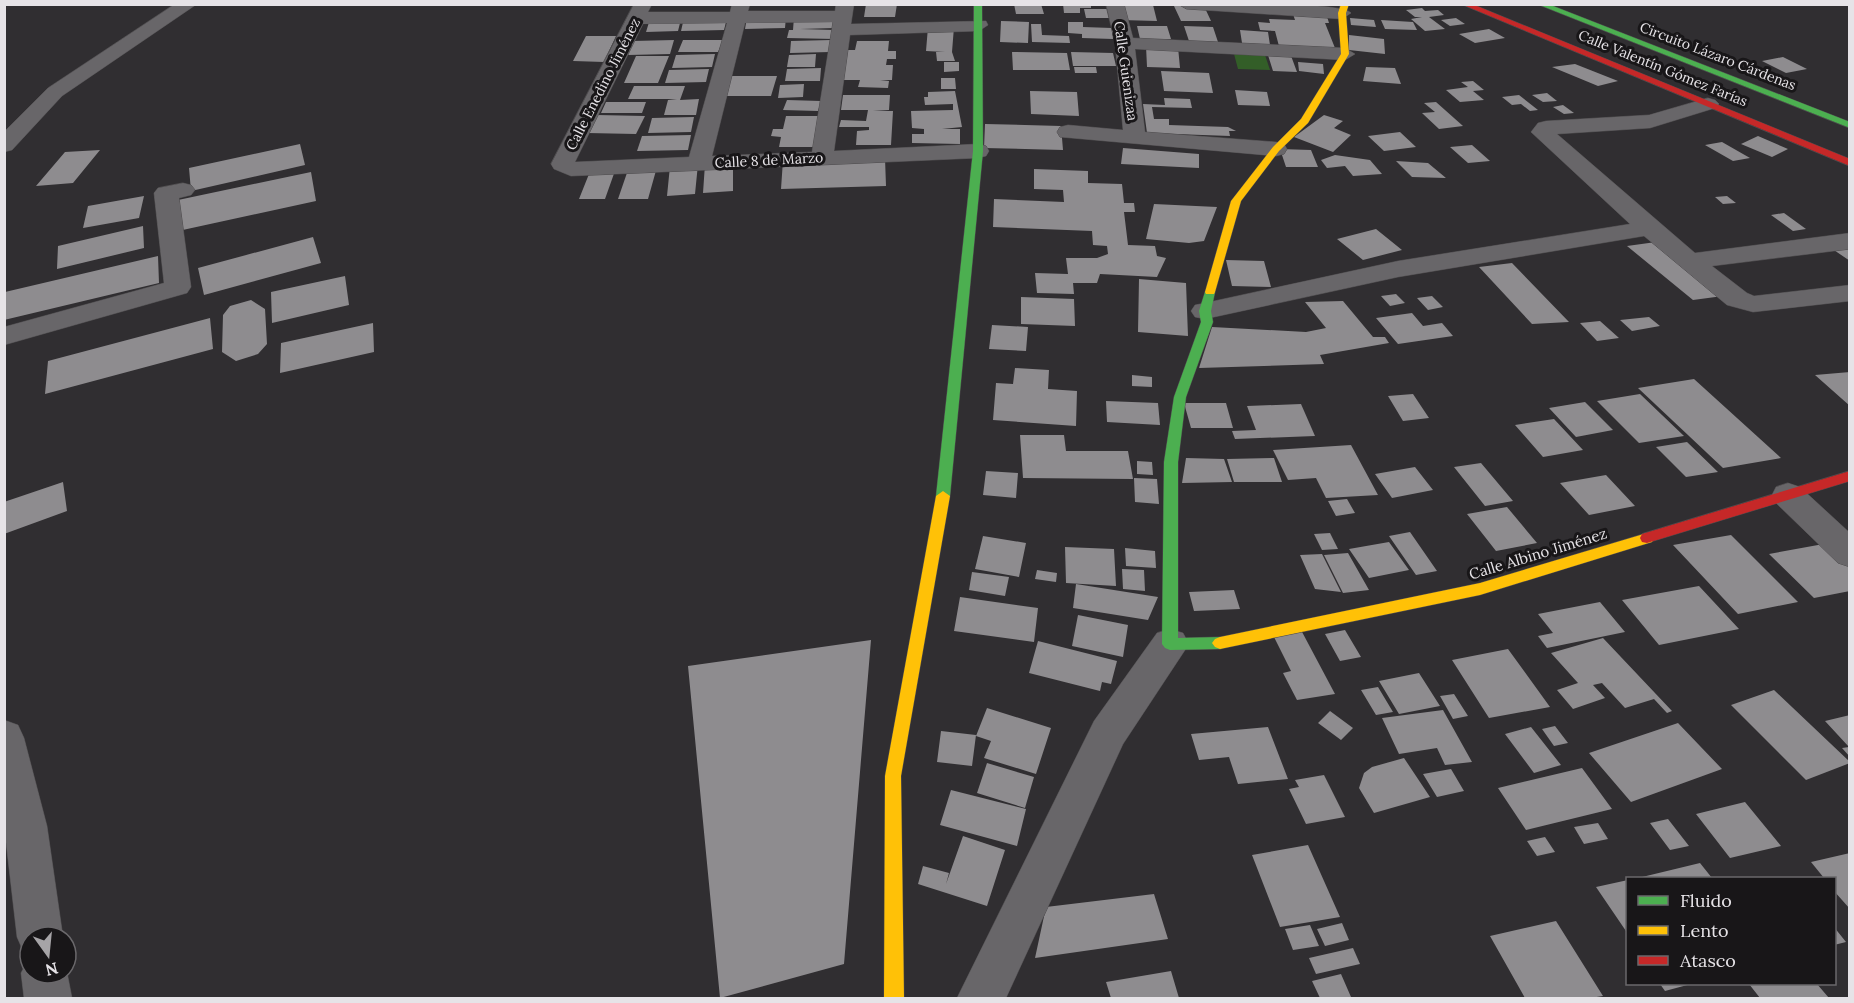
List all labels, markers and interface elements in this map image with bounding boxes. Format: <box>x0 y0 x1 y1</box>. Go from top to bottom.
street label: Calle Enedino Jiménez <box>562 15 644 153</box>
street label: Circuito Lázaro Cárdenas <box>1637 18 1799 94</box>
street label: Calle Guienizaa <box>1110 20 1142 122</box>
street label: Calle Valentín Gómez Farías <box>1576 26 1750 110</box>
street label: Calle 8 de Marzo <box>714 148 824 172</box>
street label: Calle Albino Jiménez <box>1467 524 1609 584</box>
legend <box>1626 877 1836 985</box>
text: Fluido <box>1680 889 1732 912</box>
text: Lento <box>1680 919 1728 942</box>
north arrow <box>18 925 78 985</box>
text: Atasco <box>1679 949 1736 972</box>
text: N <box>43 958 60 981</box>

